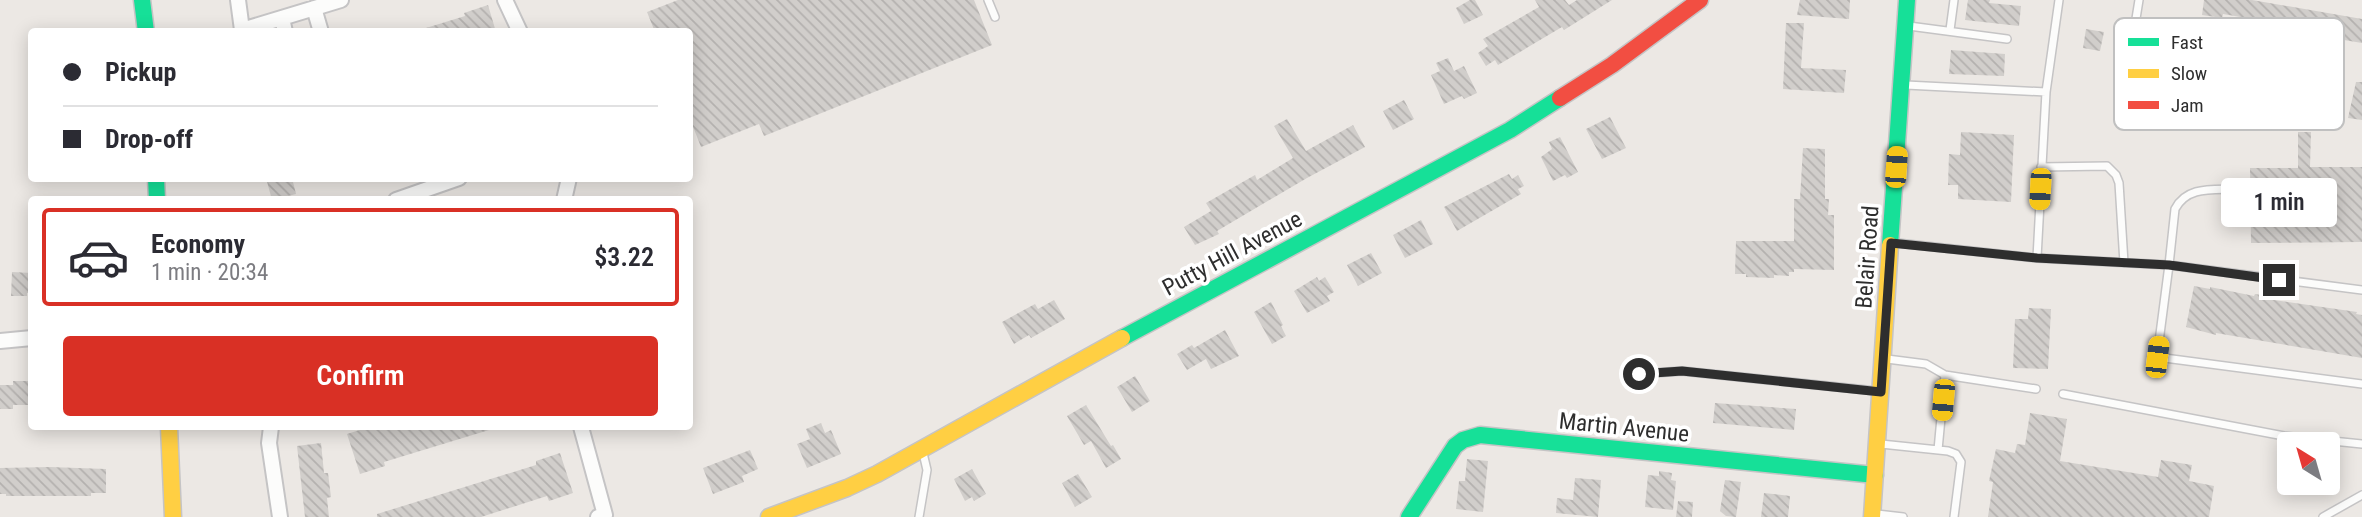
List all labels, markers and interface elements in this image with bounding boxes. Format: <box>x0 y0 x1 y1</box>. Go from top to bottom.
legend <box>2114 18 2344 130</box>
text: Fast <box>2171 31 2203 54</box>
text: Pickup <box>105 57 176 87</box>
text: Slow <box>2171 62 2207 85</box>
text: Jam <box>2171 94 2204 117</box>
text: Drop-off <box>105 124 193 154</box>
car <box>1885 145 1908 189</box>
car <box>2029 167 2052 211</box>
callout: 1 min <box>2221 178 2337 228</box>
text: 1 min <box>2254 189 2304 216</box>
street label: Putty Hill Avenue <box>1158 205 1307 301</box>
street label: Belair Road <box>1850 205 1885 310</box>
icon: car <box>67 226 130 289</box>
text: Economy <box>151 229 245 259</box>
text: $3.22 <box>594 242 654 272</box>
text: 1 min · 20:34 <box>151 259 268 286</box>
route end <box>2263 264 2295 296</box>
car <box>2145 335 2170 379</box>
button: Confirm <box>63 336 658 416</box>
route start <box>1623 358 1655 390</box>
car <box>1931 378 1956 422</box>
street label: Martin Avenue <box>1558 407 1690 448</box>
north arrow <box>2277 432 2340 495</box>
map controls <box>2277 432 2340 495</box>

